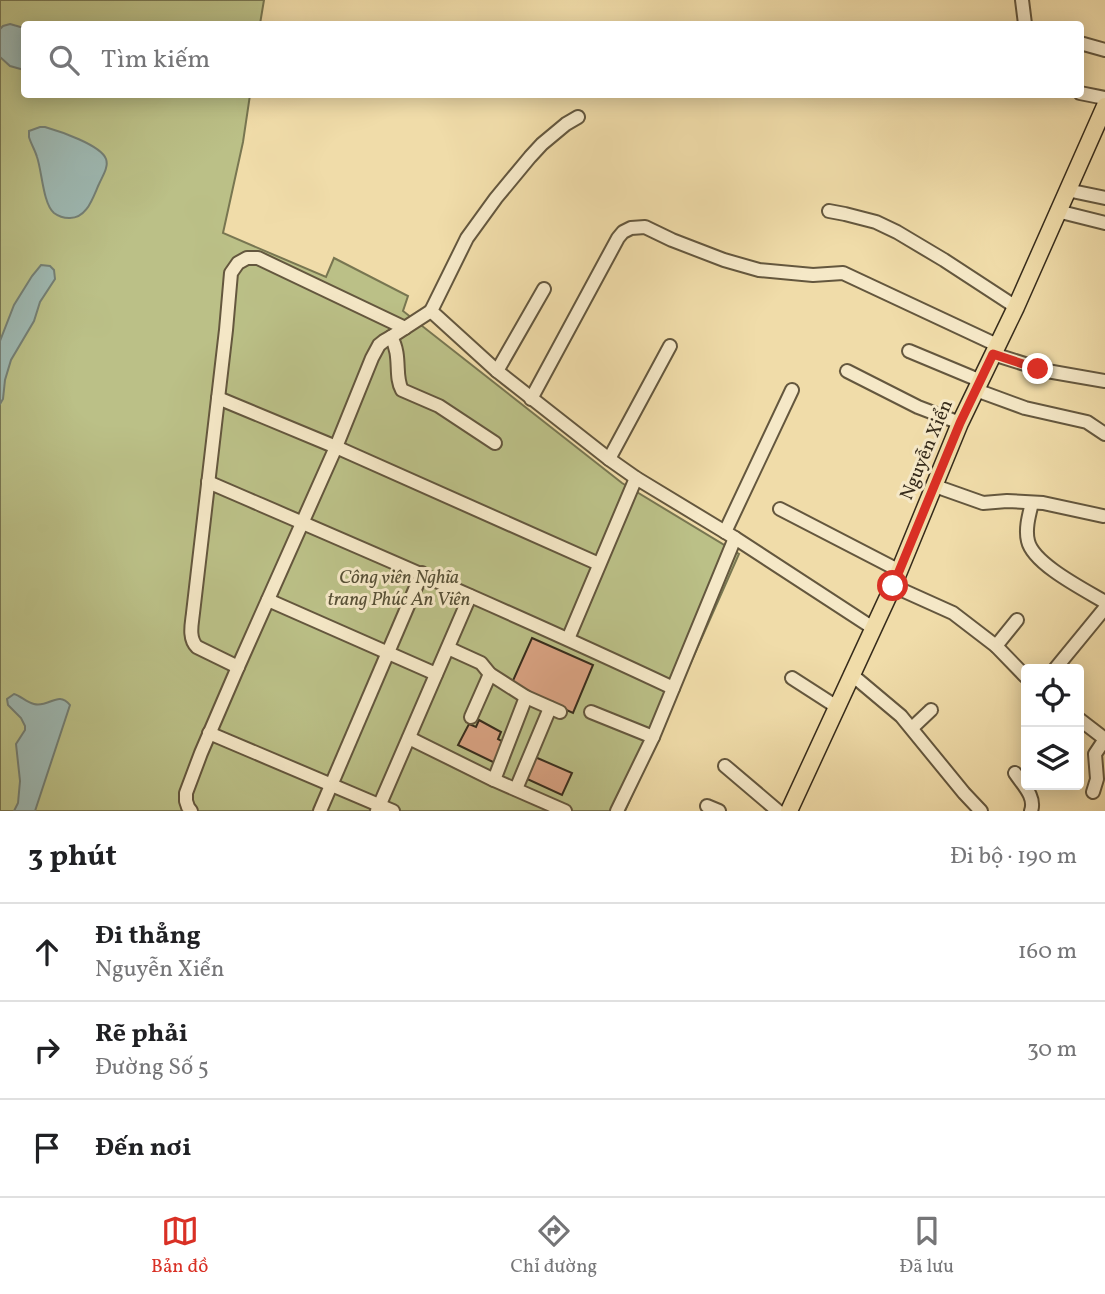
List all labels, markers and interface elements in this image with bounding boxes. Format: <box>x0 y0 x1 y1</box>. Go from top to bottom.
search box <box>21 21 1084 98</box>
icon: search <box>45 41 83 79</box>
text: Tìm kiếm <box>101 42 210 78</box>
route end <box>1022 353 1053 384</box>
street label: Nguyễn Xiển <box>894 396 960 504</box>
park label: Công viên Nghĩa trang Phúc An Viên <box>328 565 471 613</box>
route start <box>877 570 908 601</box>
map controls <box>1021 664 1084 790</box>
button: locate <box>1021 664 1084 727</box>
button: layers <box>1021 727 1084 790</box>
text: 3 phút <box>28 836 117 878</box>
text: Đi bộ · 190 m <box>950 841 1077 873</box>
text: Đi thẳng <box>95 918 201 954</box>
icon: ahead <box>28 933 66 971</box>
text: 160 m <box>1018 936 1077 968</box>
text: Nguyễn Xiển <box>95 954 224 986</box>
text: Rẽ phải <box>95 1016 188 1052</box>
icon: right <box>28 1031 66 1069</box>
text: 30 m <box>1027 1034 1077 1066</box>
text: Đường Số 5 <box>95 1052 209 1084</box>
icon: arrive <box>28 1129 66 1167</box>
text: Đến nơi <box>95 1130 191 1166</box>
tab: Bản đồ <box>151 1212 208 1280</box>
tab: Chỉ đường <box>510 1212 597 1280</box>
tab: Đã lưu <box>899 1212 954 1280</box>

